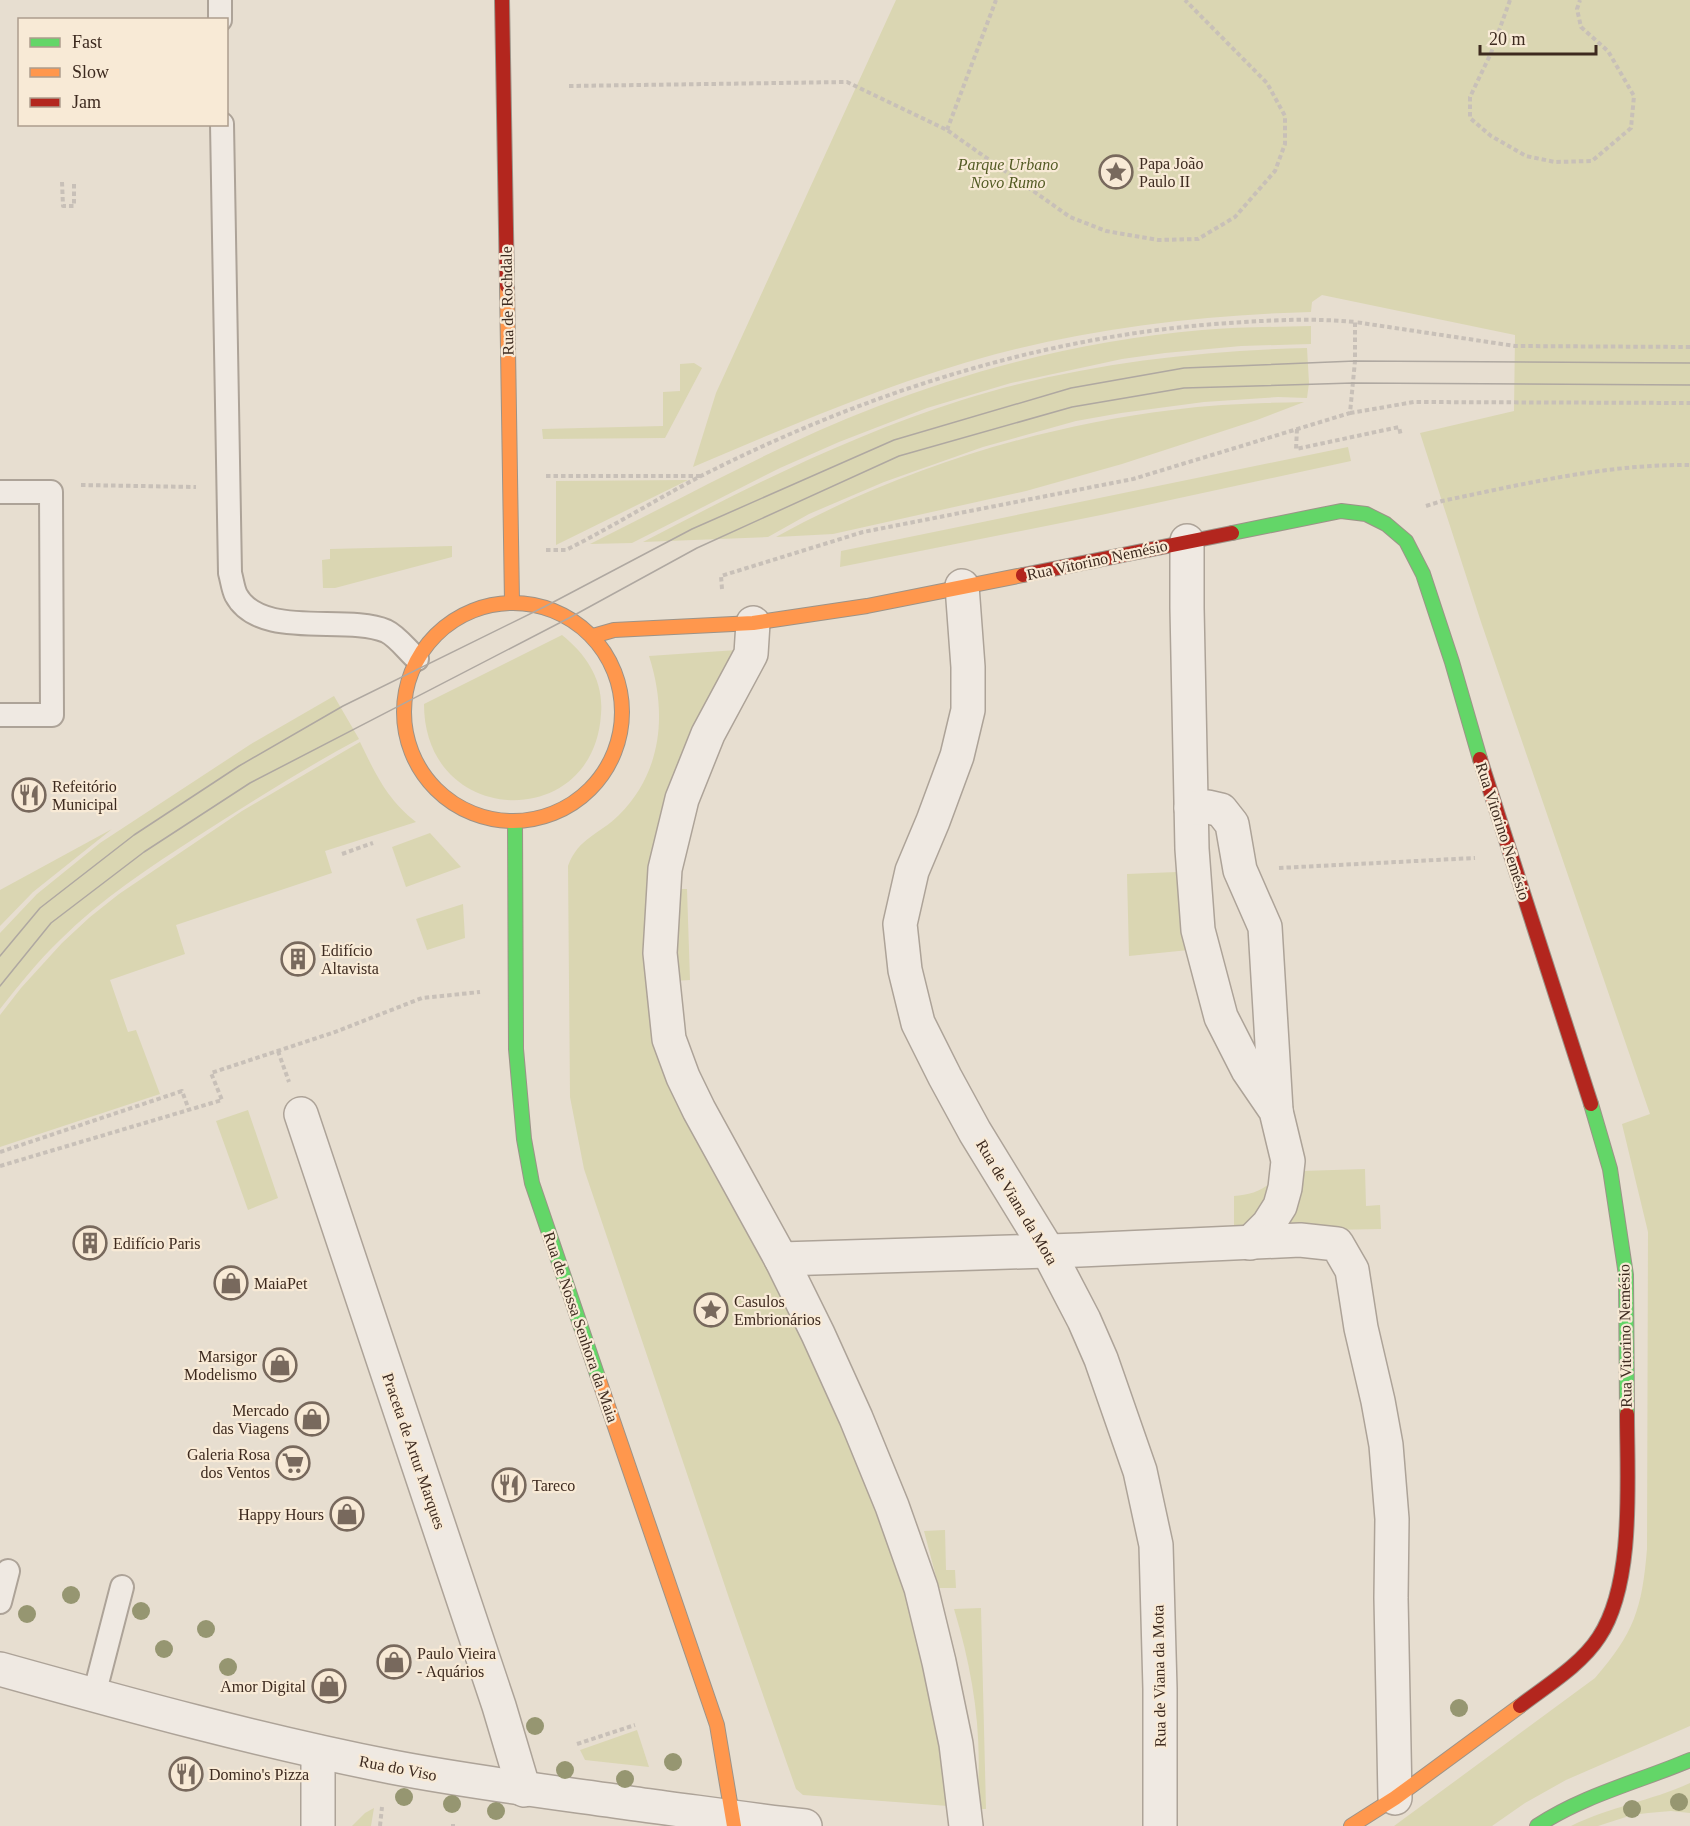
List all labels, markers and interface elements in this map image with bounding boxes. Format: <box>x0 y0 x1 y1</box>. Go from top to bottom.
legend <box>18 18 228 126</box>
scale bar <box>1480 18 1596 56</box>
text: 20 m <box>1489 29 1526 49</box>
text: Fast <box>72 32 102 52</box>
text: Slow <box>72 62 109 82</box>
text: Jam <box>72 92 101 112</box>
place icon: Papa João Paulo II <box>1098 154 1134 190</box>
place label: Papa João Paulo II <box>1139 155 1203 190</box>
park label: Parque Urbano Novo Rumo <box>957 156 1058 191</box>
street label: Rua de Rochdale <box>498 246 516 356</box>
street label: Rua Vitorino Nemésio <box>1025 537 1169 583</box>
street label: Rua Vitorino Nemésio <box>1473 760 1533 902</box>
restaurant icon: Refeitório Municipal <box>11 777 47 813</box>
place label: Refeitório Municipal <box>52 778 118 814</box>
building icon: Edifício Altavista <box>280 941 316 977</box>
place label: Edifício Altavista <box>321 942 379 977</box>
street label: Rua de Viana da Mota <box>973 1136 1061 1268</box>
building icon: Edifício Paris <box>72 1225 108 1261</box>
street label: Rua de Nossa Senhora da Maia <box>540 1229 622 1425</box>
place label: Edifício Paris <box>113 1235 201 1252</box>
street label: Rua Vitorino Nemésio <box>1615 1264 1635 1408</box>
shop icon: MaiaPet <box>213 1265 249 1301</box>
place label: MaiaPet <box>254 1275 308 1292</box>
place icon: Casulos Embrionários <box>693 1292 729 1328</box>
place label: Casulos Embrionários <box>734 1293 821 1328</box>
shop icon: Marsigor Modelismo <box>262 1347 298 1383</box>
place label: Marsigor Modelismo <box>184 1348 258 1383</box>
street label: Praceta de Artur Marques <box>378 1371 449 1532</box>
shop icon: Mercado das Viagens <box>294 1401 330 1437</box>
place label: Mercado das Viagens <box>212 1402 289 1438</box>
supermarket icon: Galeria Rosa dos Ventos <box>275 1445 311 1481</box>
place label: Galeria Rosa dos Ventos <box>187 1446 270 1481</box>
restaurant icon: Tareco <box>491 1467 527 1503</box>
place label: Tareco <box>532 1477 575 1494</box>
shop icon: Happy Hours <box>329 1496 365 1532</box>
place label: Happy Hours <box>238 1506 324 1524</box>
street label: Rua de Viana da Mota <box>1149 1605 1169 1747</box>
shop icon: Paulo Vieira - Aquários <box>376 1644 412 1680</box>
place label: Paulo Vieira - Aquários <box>417 1645 496 1681</box>
shop icon: Amor Digital <box>311 1668 347 1704</box>
place label: Amor Digital <box>220 1678 307 1696</box>
street label: Rua do Viso <box>358 1752 438 1784</box>
restaurant icon: Domino's Pizza <box>168 1756 204 1792</box>
place label: Domino's Pizza <box>209 1766 309 1783</box>

